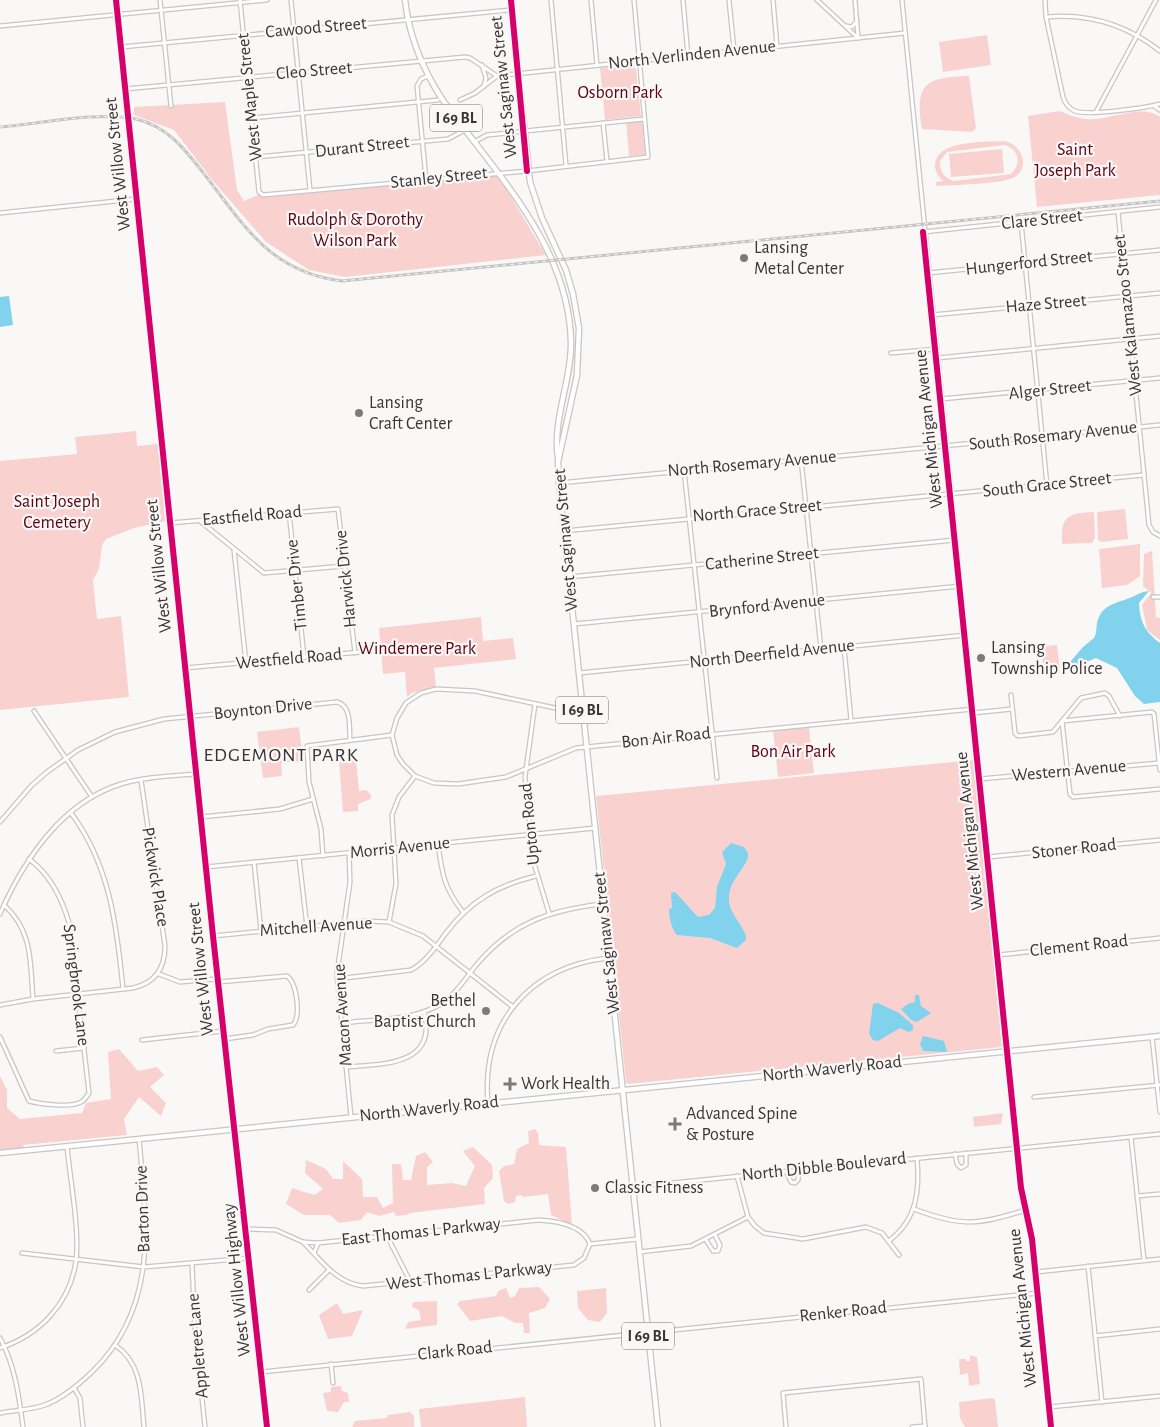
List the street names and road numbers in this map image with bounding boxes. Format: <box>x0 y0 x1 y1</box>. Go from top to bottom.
street label: Cawood Street <box>265 15 368 41</box>
street label: West Saginaw Street <box>488 15 520 159</box>
street label: West Maple Street <box>234 32 266 162</box>
street label: North Verlinden Avenue <box>607 37 777 73</box>
street label: Cleo Street <box>275 59 353 83</box>
street label: West Willow Street <box>102 96 134 232</box>
road number: I 69 BL <box>430 105 482 132</box>
street label: Durant Street <box>314 133 410 161</box>
street label: Stanley Street <box>390 164 489 192</box>
street label: Clare Street <box>1001 207 1084 233</box>
street label: West Kalamazoo Street <box>1111 233 1145 397</box>
street label: Hungerford Street <box>965 247 1094 279</box>
street label: Haze Street <box>1005 291 1087 316</box>
street label: West Michigan Avenue <box>912 349 946 509</box>
street label: Alger Street <box>1008 377 1093 403</box>
street label: South Rosemary Avenue <box>968 418 1138 454</box>
street label: North Rosemary Avenue <box>667 448 837 480</box>
street label: West Saginaw Street <box>551 468 581 612</box>
street label: South Grace Street <box>982 469 1112 501</box>
street label: North Grace Street <box>692 496 823 526</box>
street label: West Willow Street <box>143 498 175 634</box>
street label: Eastfield Road <box>201 503 303 529</box>
street label: Harwick Drive <box>332 529 360 629</box>
street label: Timber Drive <box>283 539 311 631</box>
street label: Catherine Street <box>704 544 820 574</box>
street label: Brynford Avenue <box>708 591 826 621</box>
street label: North Deerfield Avenue <box>689 636 855 672</box>
street label: Westfield Road <box>235 645 343 673</box>
street label: Boynton Drive <box>213 695 313 723</box>
road number: I 69 BL <box>556 696 608 724</box>
street label: Bon Air Road <box>620 724 712 752</box>
street label: West Michigan Avenue <box>953 751 987 911</box>
street label: Western Avenue <box>1011 757 1127 785</box>
street label: Upton Road <box>517 782 543 866</box>
street label: Pickwick Place <box>138 826 172 928</box>
street label: Morris Avenue <box>349 834 451 862</box>
street label: Stoner Road <box>1031 836 1117 862</box>
street label: West Saginaw Street <box>591 871 623 1015</box>
street label: West Willow Street <box>185 901 217 1037</box>
street label: Mitchell Avenue <box>259 914 373 940</box>
street label: Springbrook Lane <box>60 923 92 1047</box>
street label: Clement Road <box>1029 932 1129 960</box>
street label: Macon Avenue <box>330 963 356 1067</box>
street label: North Waverly Road <box>761 1053 903 1085</box>
street label: North Waverly Road <box>358 1093 500 1125</box>
street label: North Dibble Boulevard <box>741 1149 907 1185</box>
street label: Barton Drive <box>132 1165 154 1253</box>
street label: West Willow Highway <box>220 1202 254 1358</box>
street label: East Thomas L Parkway <box>340 1215 502 1249</box>
street label: West Michigan Avenue <box>1006 1228 1040 1388</box>
street label: West Thomas L Parkway <box>385 1258 553 1294</box>
street label: Appletree Lane <box>184 1293 212 1399</box>
street label: Renker Road <box>798 1298 888 1326</box>
road number: I 69 BL <box>622 1322 674 1350</box>
street label: Clark Road <box>417 1338 493 1364</box>

